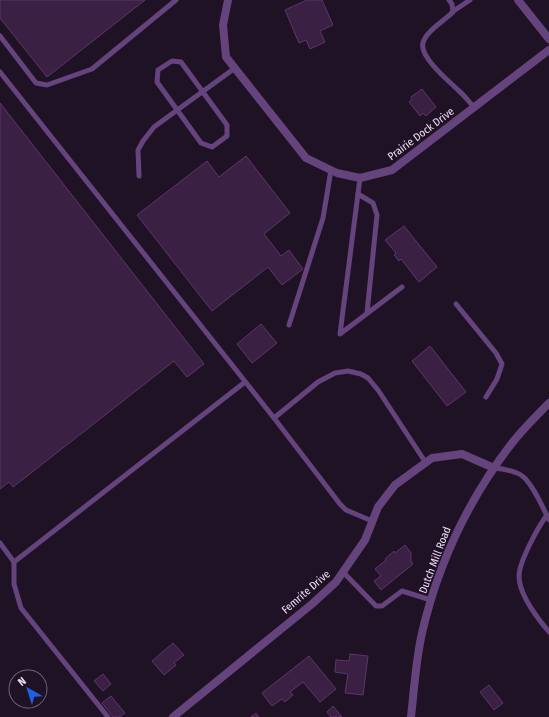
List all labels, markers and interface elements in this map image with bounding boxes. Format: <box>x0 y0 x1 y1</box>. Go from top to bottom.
street label: Prairie Dock Drive <box>385 105 457 163</box>
street label: Dutch Mill Road <box>416 525 454 595</box>
street label: Femrite Drive <box>279 568 333 616</box>
north arrow <box>8 669 48 709</box>
text: N <box>15 674 29 689</box>

